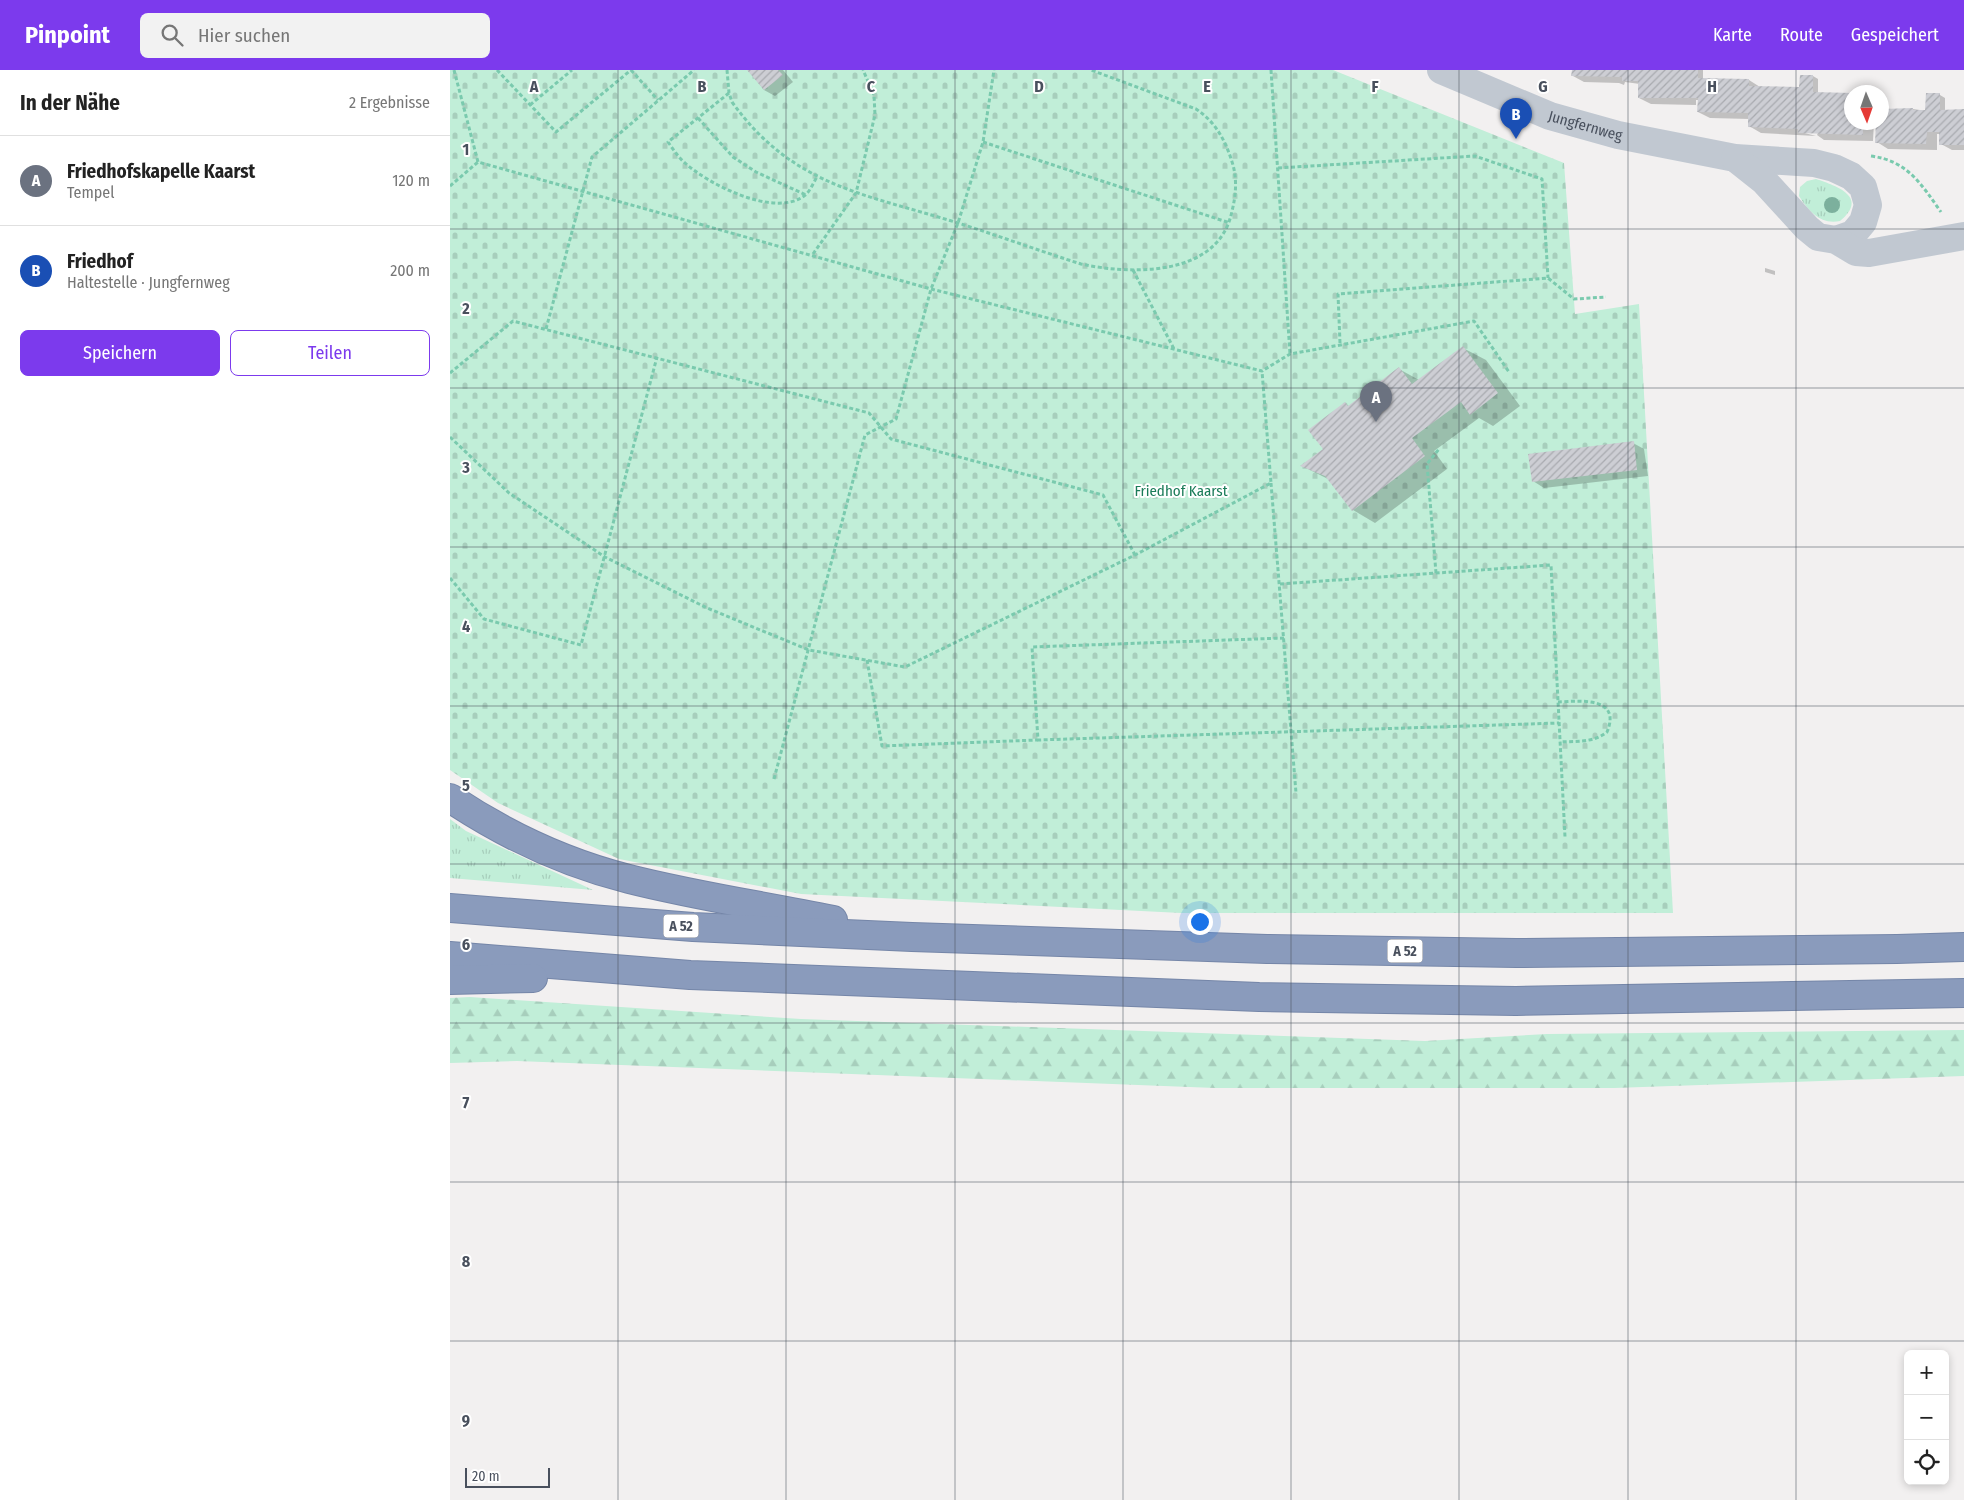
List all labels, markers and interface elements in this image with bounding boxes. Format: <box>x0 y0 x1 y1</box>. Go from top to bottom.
search box <box>140 13 490 58</box>
text: Pinpoint <box>25 21 110 49</box>
icon: search <box>158 21 186 49</box>
text: Hier suchen <box>198 24 290 47</box>
text: Karte <box>1713 24 1752 46</box>
text: Route <box>1780 24 1823 46</box>
text: Gespeichert <box>1851 24 1939 46</box>
text: A <box>529 77 539 96</box>
text: B <box>698 77 707 96</box>
text: C <box>867 77 876 96</box>
text: D <box>1034 77 1044 96</box>
text: E <box>1203 77 1211 96</box>
text: F <box>1371 77 1379 96</box>
text: G <box>1538 77 1548 96</box>
text: H <box>1707 77 1717 96</box>
north arrow <box>1844 85 1889 130</box>
text: In der Nähe <box>20 90 120 116</box>
text: 2 Ergebnisse <box>349 93 430 112</box>
pin: B <box>1500 98 1532 139</box>
street label: Jungfernweg <box>1546 107 1624 145</box>
text: 1 <box>463 140 469 159</box>
text: Friedhofskapelle Kaarst <box>67 160 255 183</box>
text: A <box>32 171 40 190</box>
text: 120 m <box>392 171 430 190</box>
text: Tempel <box>67 183 114 202</box>
text: Friedhof <box>67 250 133 273</box>
text: B <box>32 261 40 280</box>
text: 200 m <box>390 261 430 280</box>
text: Haltestelle · Jungfernweg <box>67 273 230 292</box>
text: 2 <box>461 299 470 318</box>
button: Speichern <box>20 330 220 376</box>
button: Teilen <box>230 330 430 376</box>
pin: A <box>1360 381 1392 422</box>
text: 3 <box>461 458 470 477</box>
park label: Friedhof Kaarst <box>1134 482 1228 500</box>
text: 4 <box>462 617 470 636</box>
text: 5 <box>462 776 470 795</box>
your location <box>1187 909 1213 935</box>
road number: A 52 <box>664 914 698 938</box>
text: 6 <box>462 935 470 954</box>
road number: A 52 <box>1388 939 1422 962</box>
text: 7 <box>463 1093 470 1112</box>
text: 8 <box>462 1252 471 1271</box>
map controls <box>1904 1350 1949 1485</box>
button: + <box>1904 1350 1949 1395</box>
button: − <box>1904 1395 1949 1440</box>
text: 9 <box>462 1411 470 1430</box>
button: locate <box>1904 1440 1949 1485</box>
scale bar <box>465 1465 550 1488</box>
text: 20 m <box>472 1468 500 1485</box>

